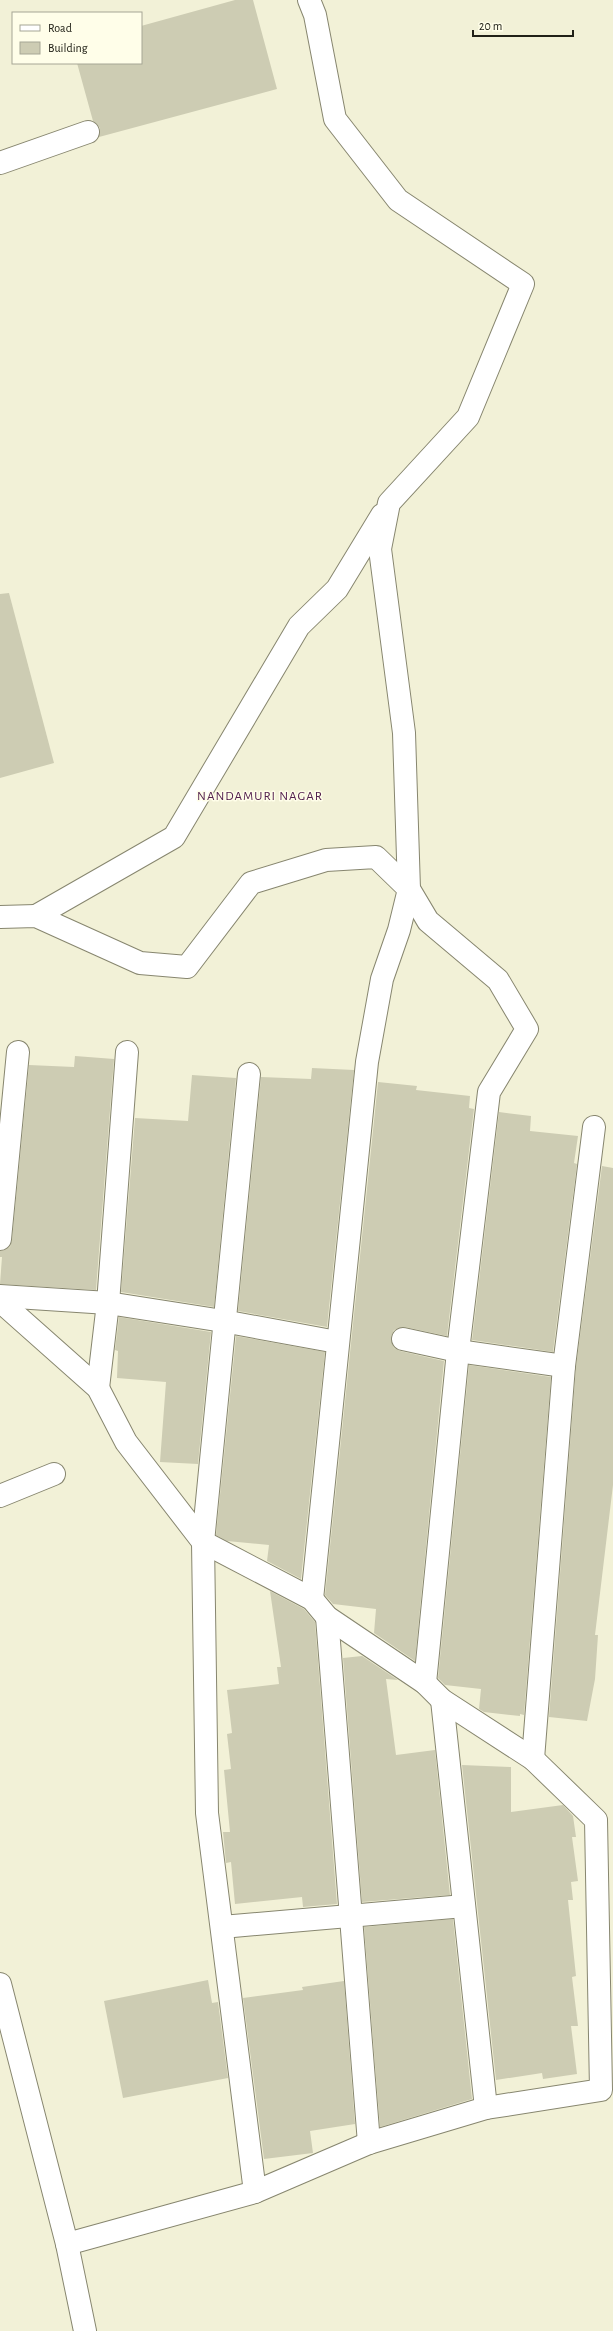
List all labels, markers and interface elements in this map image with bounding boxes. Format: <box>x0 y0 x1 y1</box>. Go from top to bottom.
legend <box>12 12 142 64</box>
scale bar <box>473 12 573 38</box>
text: 20 m <box>479 20 502 32</box>
text: Road <box>48 22 72 34</box>
text: Building <box>48 42 88 54</box>
district label: NANDAMURI NAGAR <box>197 790 323 803</box>

